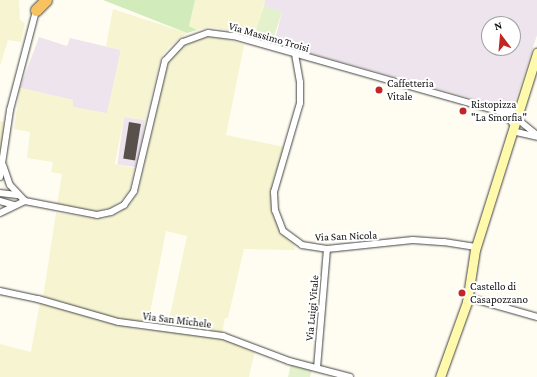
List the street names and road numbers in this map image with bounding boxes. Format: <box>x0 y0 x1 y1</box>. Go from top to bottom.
street label: Via Massimo Troisi <box>227 19 311 55</box>
street label: Via San Nicola <box>315 228 377 244</box>
street label: Via Luigi Vitale <box>303 275 321 341</box>
street label: Via San Michele <box>142 309 212 331</box>

